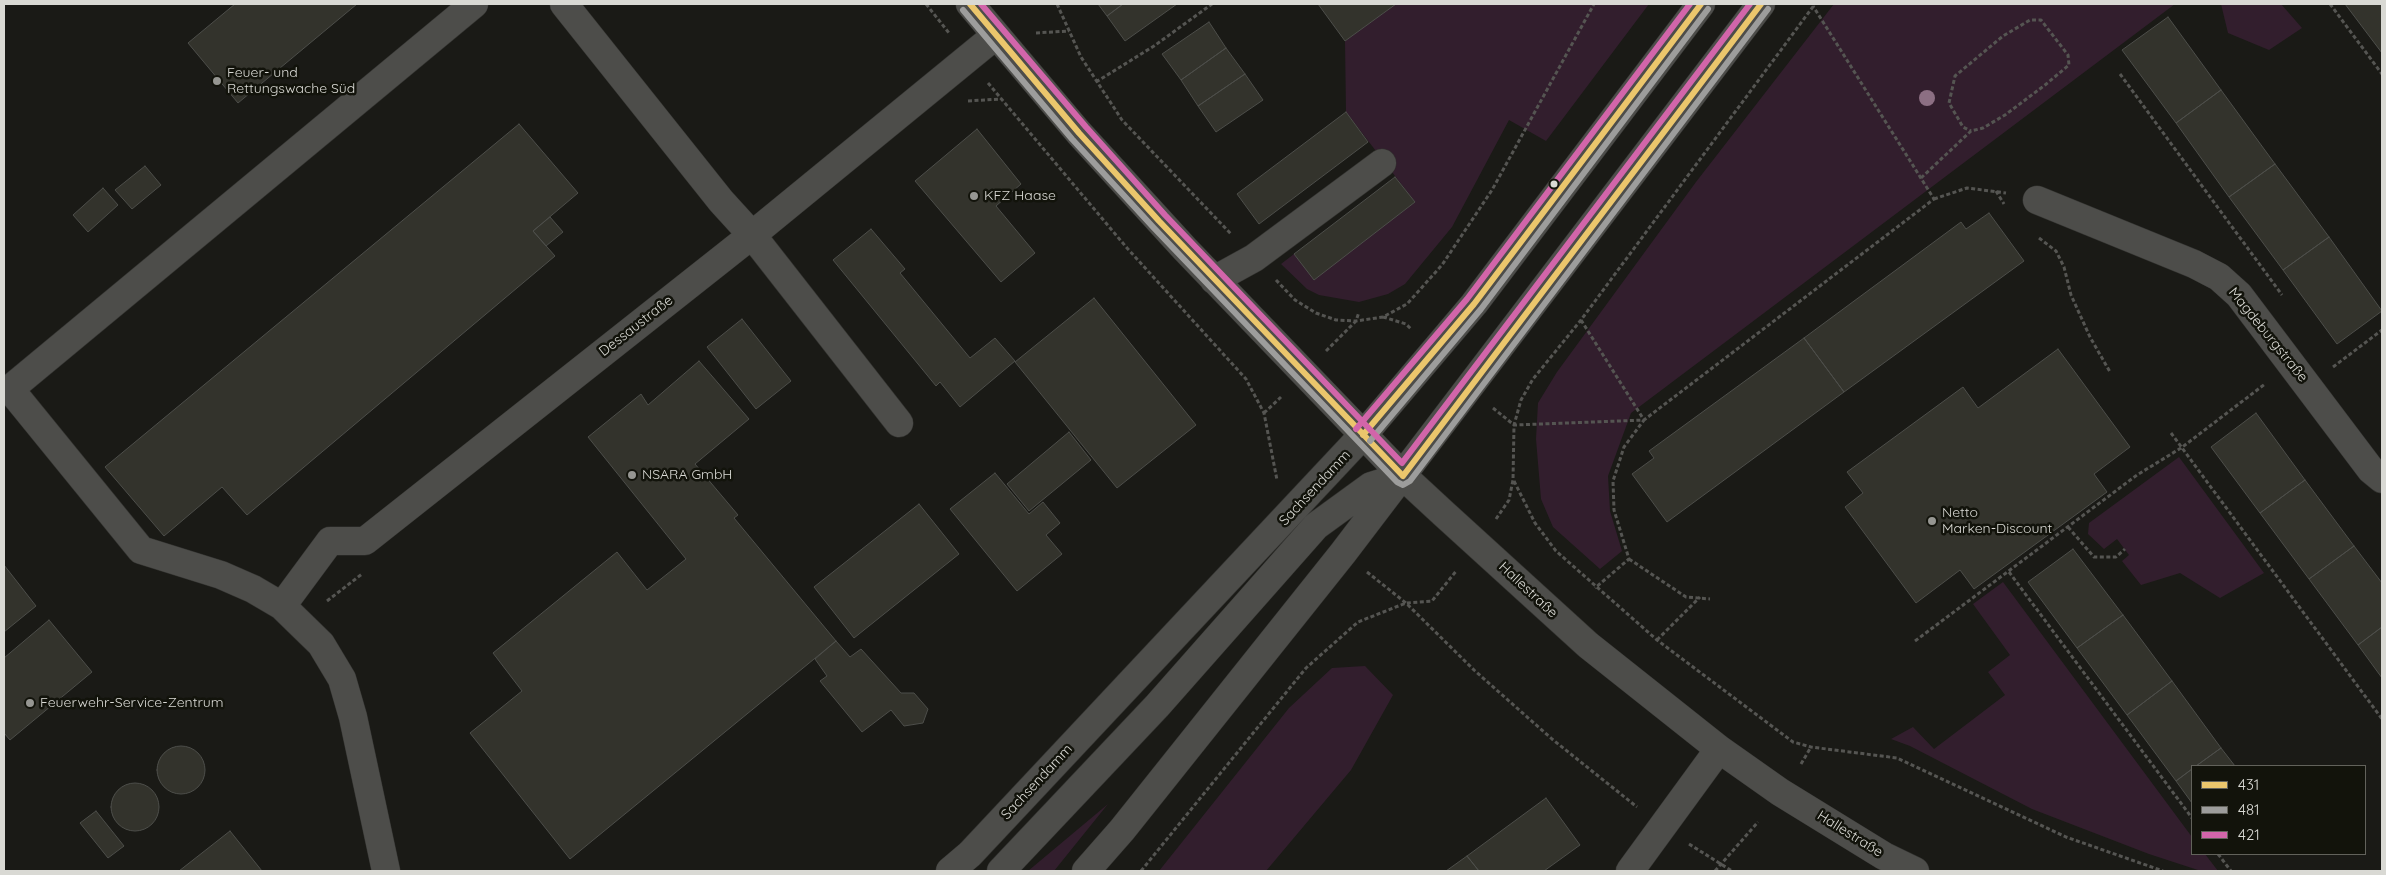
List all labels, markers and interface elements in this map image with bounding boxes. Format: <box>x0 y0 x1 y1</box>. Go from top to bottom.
place label: Feuer- und Rettungswache Süd <box>227 65 355 98</box>
marker: Feuer- und Rettungswache Süd <box>211 75 223 87</box>
unlabelled marker <box>1549 179 1559 189</box>
place label: KFZ Haase <box>984 188 1056 204</box>
marker: KFZ Haase <box>968 190 980 202</box>
street label: Magdeburgstraße <box>2225 284 2311 386</box>
street label: Dessaustraße <box>596 292 676 360</box>
street label: Sachsendamm <box>1276 447 1354 529</box>
place label: NSARA GmbH <box>642 467 732 483</box>
marker: NSARA GmbH <box>626 469 638 481</box>
place label: Netto Marken-Discount <box>1942 505 2052 538</box>
marker: Netto Marken-Discount <box>1926 515 1938 527</box>
street label: Hallestraße <box>1495 559 1561 621</box>
place label: Feuerwehr-Service-Zentrum <box>40 695 224 711</box>
marker: Feuerwehr-Service-Zentrum <box>24 697 36 709</box>
street label: Sachsendamm <box>998 741 1076 823</box>
legend <box>2191 765 2366 855</box>
text: 431 <box>2238 775 2259 794</box>
text: 481 <box>2238 800 2260 819</box>
street label: Hallestraße <box>1814 807 1886 861</box>
text: 421 <box>2238 825 2260 844</box>

